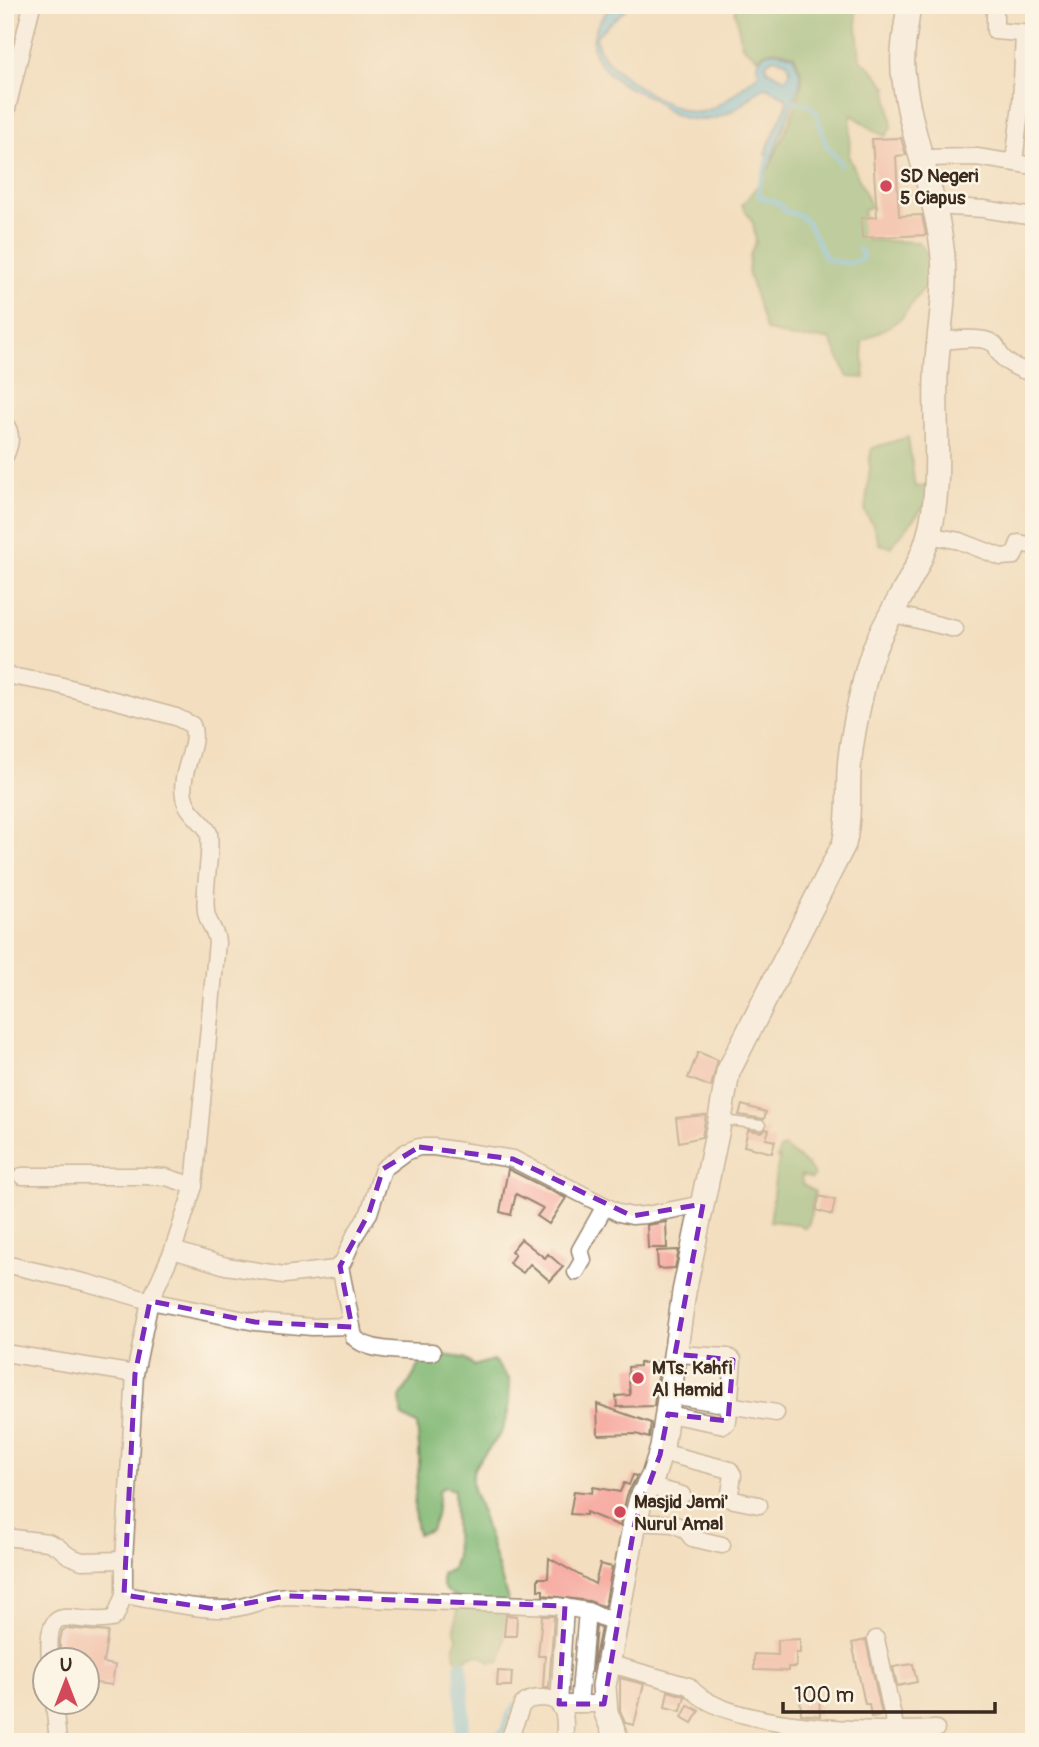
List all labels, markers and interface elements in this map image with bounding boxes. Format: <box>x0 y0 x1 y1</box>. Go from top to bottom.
place label: SD Negeri 5 Ciapus <box>900 164 979 210</box>
marker: SD Negeri 5 Ciapus <box>878 178 894 194</box>
place label: MTs. Kahfi Al Hamid <box>652 1356 732 1402</box>
marker: MTs. Kahfi Al Hamid <box>630 1370 646 1386</box>
place label: Masjid Jami' Nurul Amal <box>634 1490 728 1536</box>
marker: Masjid Jami' Nurul Amal <box>612 1504 628 1520</box>
north arrow <box>32 1646 102 1716</box>
text: U <box>60 1653 72 1677</box>
scale bar <box>783 1670 995 1714</box>
text: 100 m <box>794 1682 854 1709</box>

